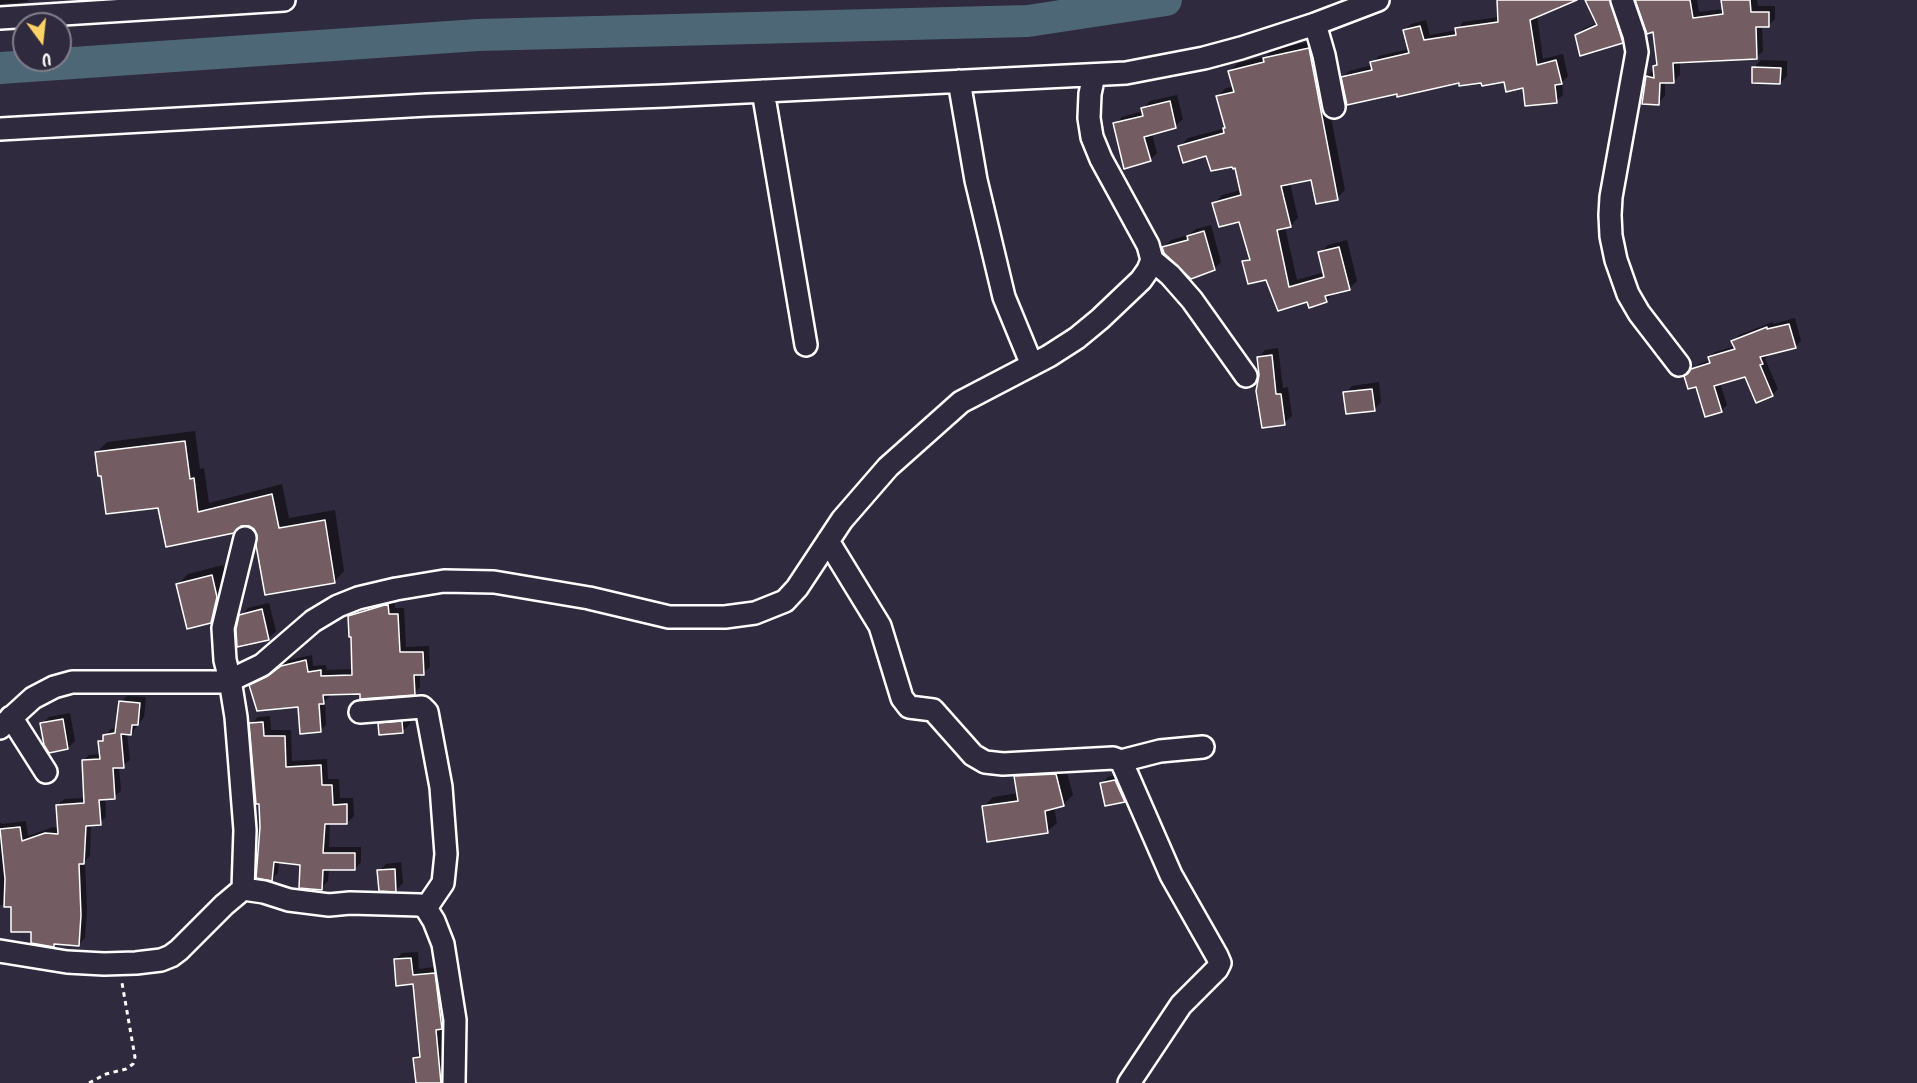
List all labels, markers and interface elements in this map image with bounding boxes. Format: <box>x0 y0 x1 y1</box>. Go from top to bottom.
north arrow <box>12 12 72 72</box>
text: U <box>38 45 54 71</box>

